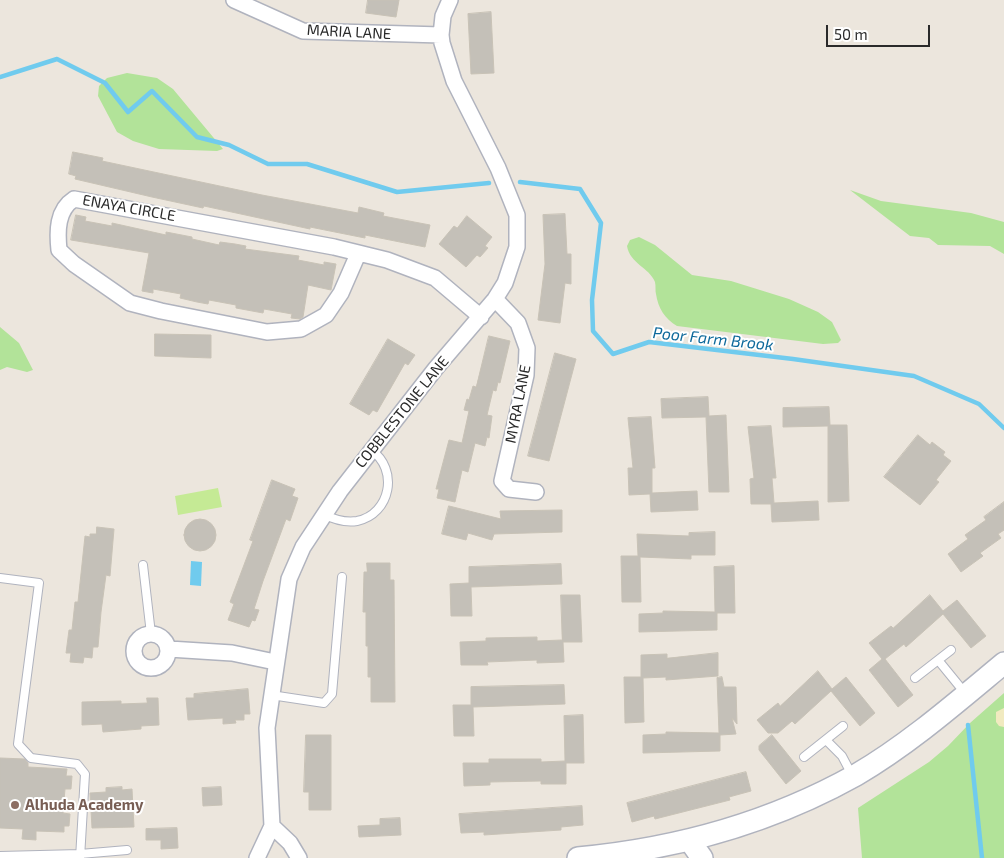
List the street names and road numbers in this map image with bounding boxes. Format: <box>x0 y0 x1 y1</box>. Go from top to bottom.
street label: MARIA LANE <box>306 21 392 43</box>
street label: ENAYA CIRCLE <box>81 191 177 225</box>
street label: COBBLESTONE LANE <box>351 353 453 471</box>
street label: MYRA LANE <box>502 363 534 445</box>

